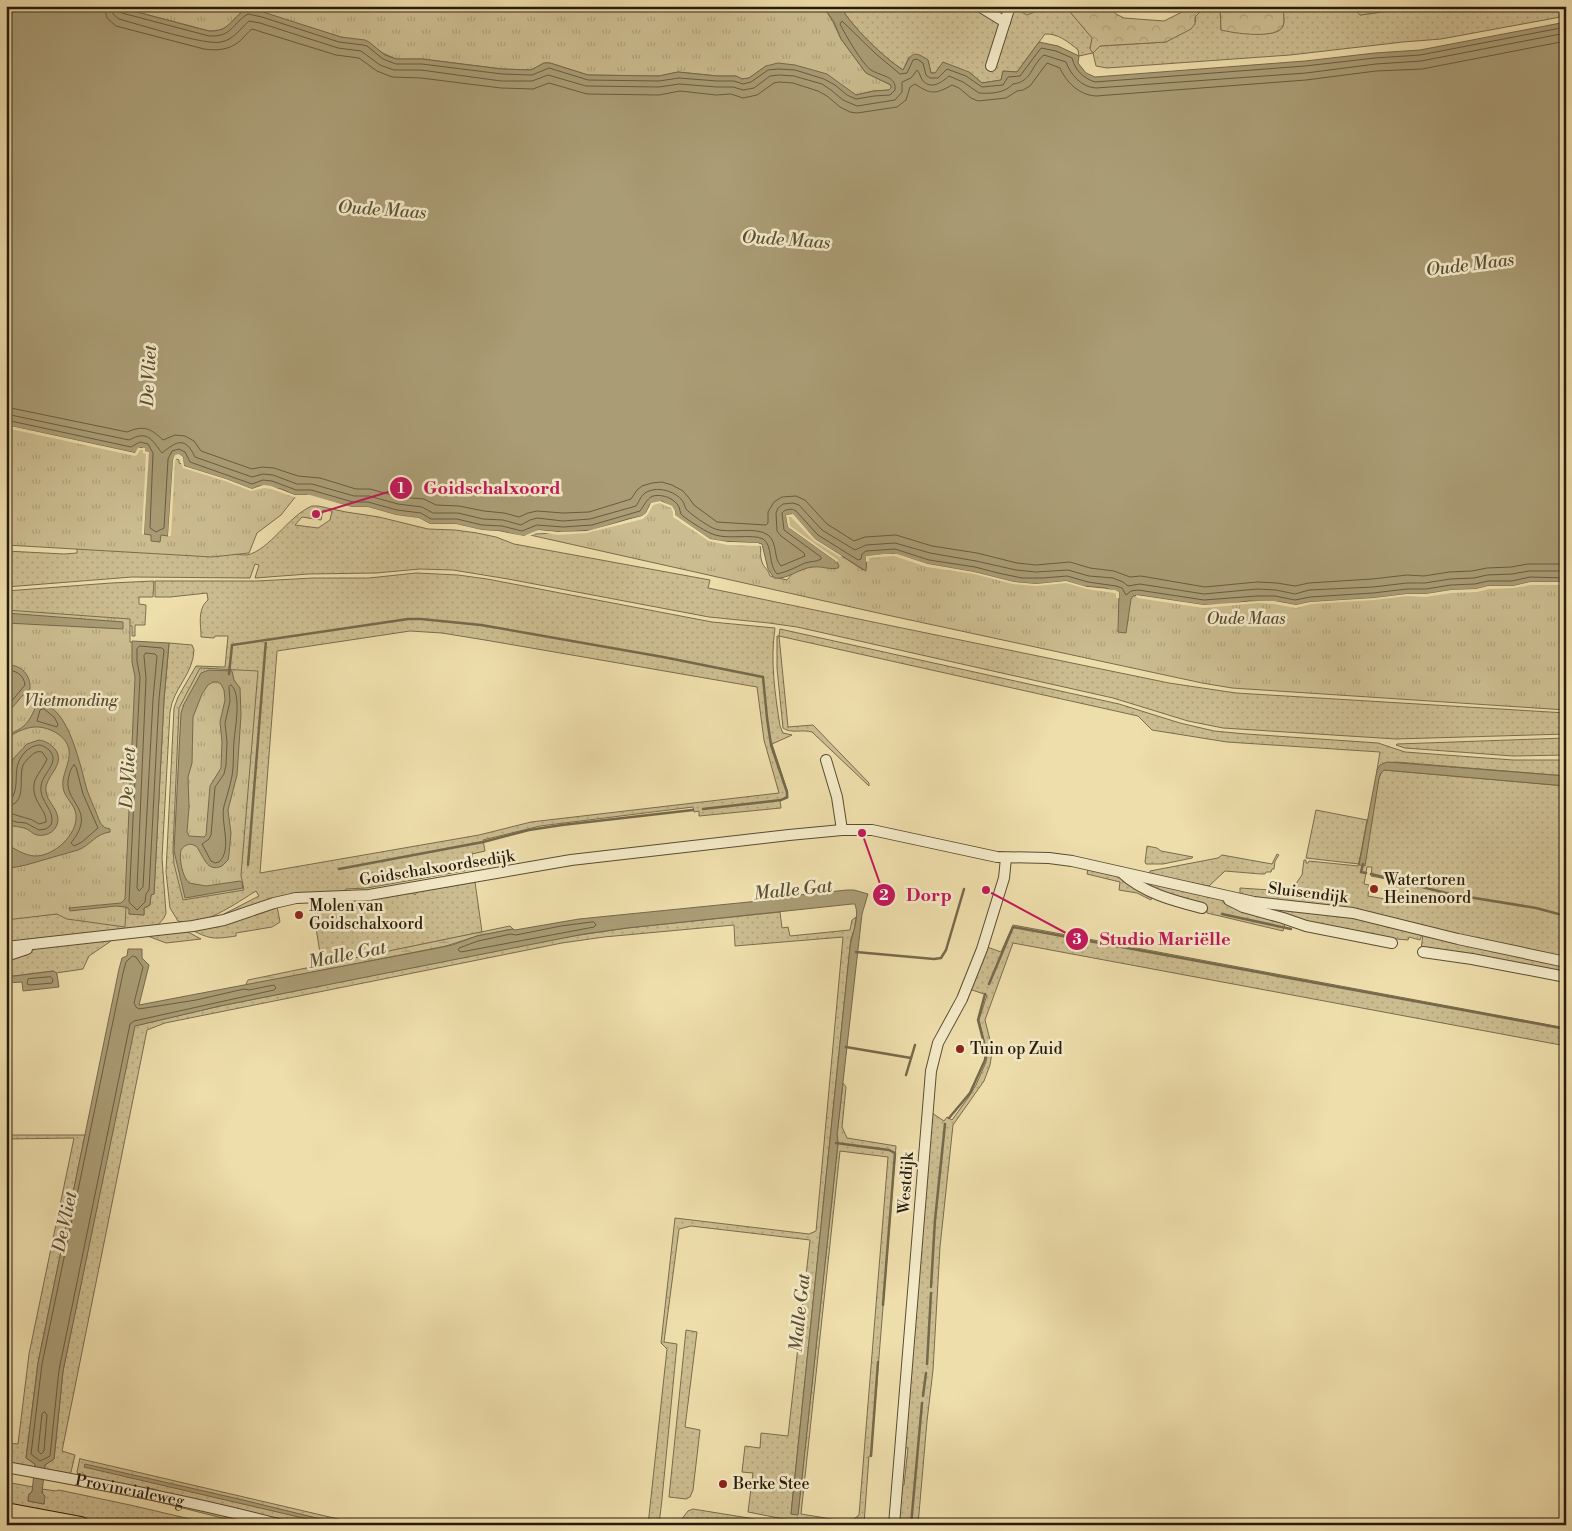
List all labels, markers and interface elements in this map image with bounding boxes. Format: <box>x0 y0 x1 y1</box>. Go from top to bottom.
water label: Oude Maas <box>337 195 427 225</box>
water label: Oude Maas <box>741 225 831 255</box>
water label: Oude Maas <box>1425 248 1516 282</box>
water label: De Vliet <box>136 343 162 408</box>
callout: Goidschalxoord <box>388 471 570 504</box>
text: Goidschalxoord <box>423 477 561 500</box>
text: 1 <box>397 479 405 498</box>
park label: Oude Maas <box>1207 609 1285 629</box>
park label: Vlietmonding <box>24 691 118 711</box>
water label: De Vliet <box>115 745 141 810</box>
street label: Goidschalxoordsedijk <box>358 846 518 890</box>
place label: Watertoren Heinenoord <box>1383 870 1471 908</box>
water label: Malle Gat <box>753 874 835 906</box>
street label: Sluisendijk <box>1267 878 1351 908</box>
callout: Dorp <box>871 879 962 912</box>
marker: Watertoren Heinenoord <box>1368 883 1380 895</box>
text: Dorp <box>906 884 952 907</box>
text: 2 <box>879 886 889 905</box>
place label: Molen van Goidschalxoord <box>309 896 423 934</box>
marker: Molen van Goidschalxoord <box>293 909 305 921</box>
callout: Studio Mariëlle <box>1065 922 1241 955</box>
text: Studio Mariëlle <box>1099 928 1231 951</box>
text: 3 <box>1072 930 1082 949</box>
water label: Malle Gat <box>306 936 389 974</box>
place label: Tuin op Zuid <box>970 1039 1063 1059</box>
marker: Tuin op Zuid <box>954 1043 966 1055</box>
street label: Westdijk <box>894 1150 918 1216</box>
water label: De Vliet <box>47 1188 83 1256</box>
water label: Malle Gat <box>784 1271 816 1353</box>
street label: Provincialeweg <box>74 1470 187 1512</box>
place label: Berke Stee <box>732 1474 810 1494</box>
marker: Berke Stee <box>717 1478 729 1490</box>

